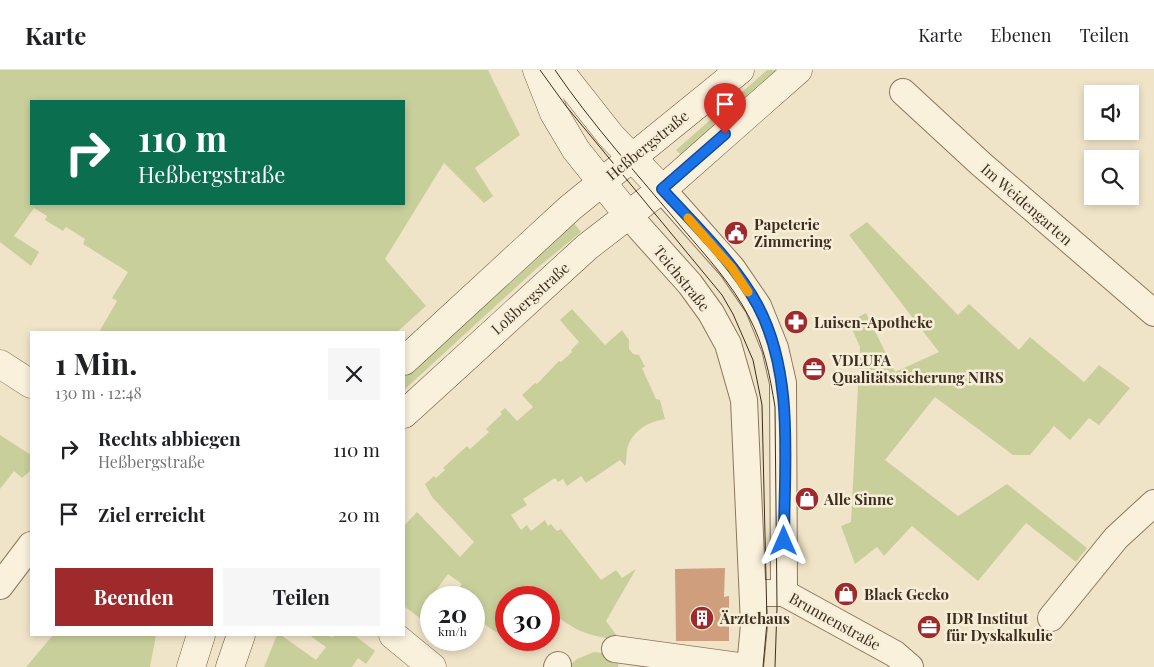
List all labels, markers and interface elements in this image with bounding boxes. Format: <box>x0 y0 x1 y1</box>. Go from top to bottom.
text: Karte <box>25 19 86 51</box>
text: Karte <box>918 23 963 47</box>
text: Ebenen <box>991 23 1051 47</box>
text: Teilen <box>1079 23 1129 47</box>
pin <box>704 83 746 134</box>
map controls <box>1084 85 1139 205</box>
button: sound <box>1084 85 1139 140</box>
icon: arrive <box>711 90 739 118</box>
street label: Heßbergstraße <box>602 106 692 184</box>
text: 110 m <box>138 114 227 161</box>
icon: right <box>55 120 120 185</box>
button: search <box>1084 150 1139 205</box>
text: Heßbergstraße <box>138 159 285 189</box>
street label: Im Weidengarten <box>977 159 1077 249</box>
place label: Papeterie Zimmering <box>754 214 832 251</box>
public building icon: Papeterie Zimmering <box>723 220 749 246</box>
street label: Teichstraße <box>649 241 715 315</box>
street label: Loßbergstraße <box>487 257 573 339</box>
pharmacy icon: Luisen-Apotheke <box>783 309 809 335</box>
place label: Luisen-Apotheke <box>814 312 933 332</box>
text: 1 Min. <box>55 343 137 383</box>
button: close <box>328 348 380 400</box>
place label: VDLUFA Qualitätssicherung NIRS <box>831 350 1004 387</box>
office icon: VDLUFA Qualitätssicherung NIRS <box>801 356 827 382</box>
text: 130 m · 12:48 <box>55 382 142 403</box>
text: Rechts abbiegen <box>98 425 241 451</box>
icon: right <box>55 435 83 463</box>
text: 110 m <box>333 436 380 462</box>
text: Heßbergstraße <box>98 451 205 472</box>
shop icon: Alle Sinne <box>794 486 820 512</box>
place label: Alle Sinne <box>823 489 894 509</box>
icon: arrive <box>55 500 83 528</box>
text: Ziel erreicht <box>98 501 206 527</box>
text: 20 m <box>338 501 380 527</box>
position arrow <box>757 514 809 566</box>
button: Beenden <box>55 568 213 626</box>
button: Teilen <box>223 568 380 626</box>
shop icon: Black Gecko <box>833 581 859 607</box>
place label: Black Gecko <box>864 584 949 604</box>
speed limit sign: 30 <box>495 586 560 651</box>
street label: Brunnenstraße <box>786 588 884 654</box>
text: 20 <box>438 596 467 629</box>
building icon: Ärztehaus <box>689 605 715 631</box>
place label: Ärztehaus <box>719 608 790 628</box>
place label: IDR Institut für Dyskalkulie <box>946 608 1053 645</box>
office icon: IDR Institut für Dyskalkulie <box>916 614 942 640</box>
text: km/h <box>438 623 467 639</box>

